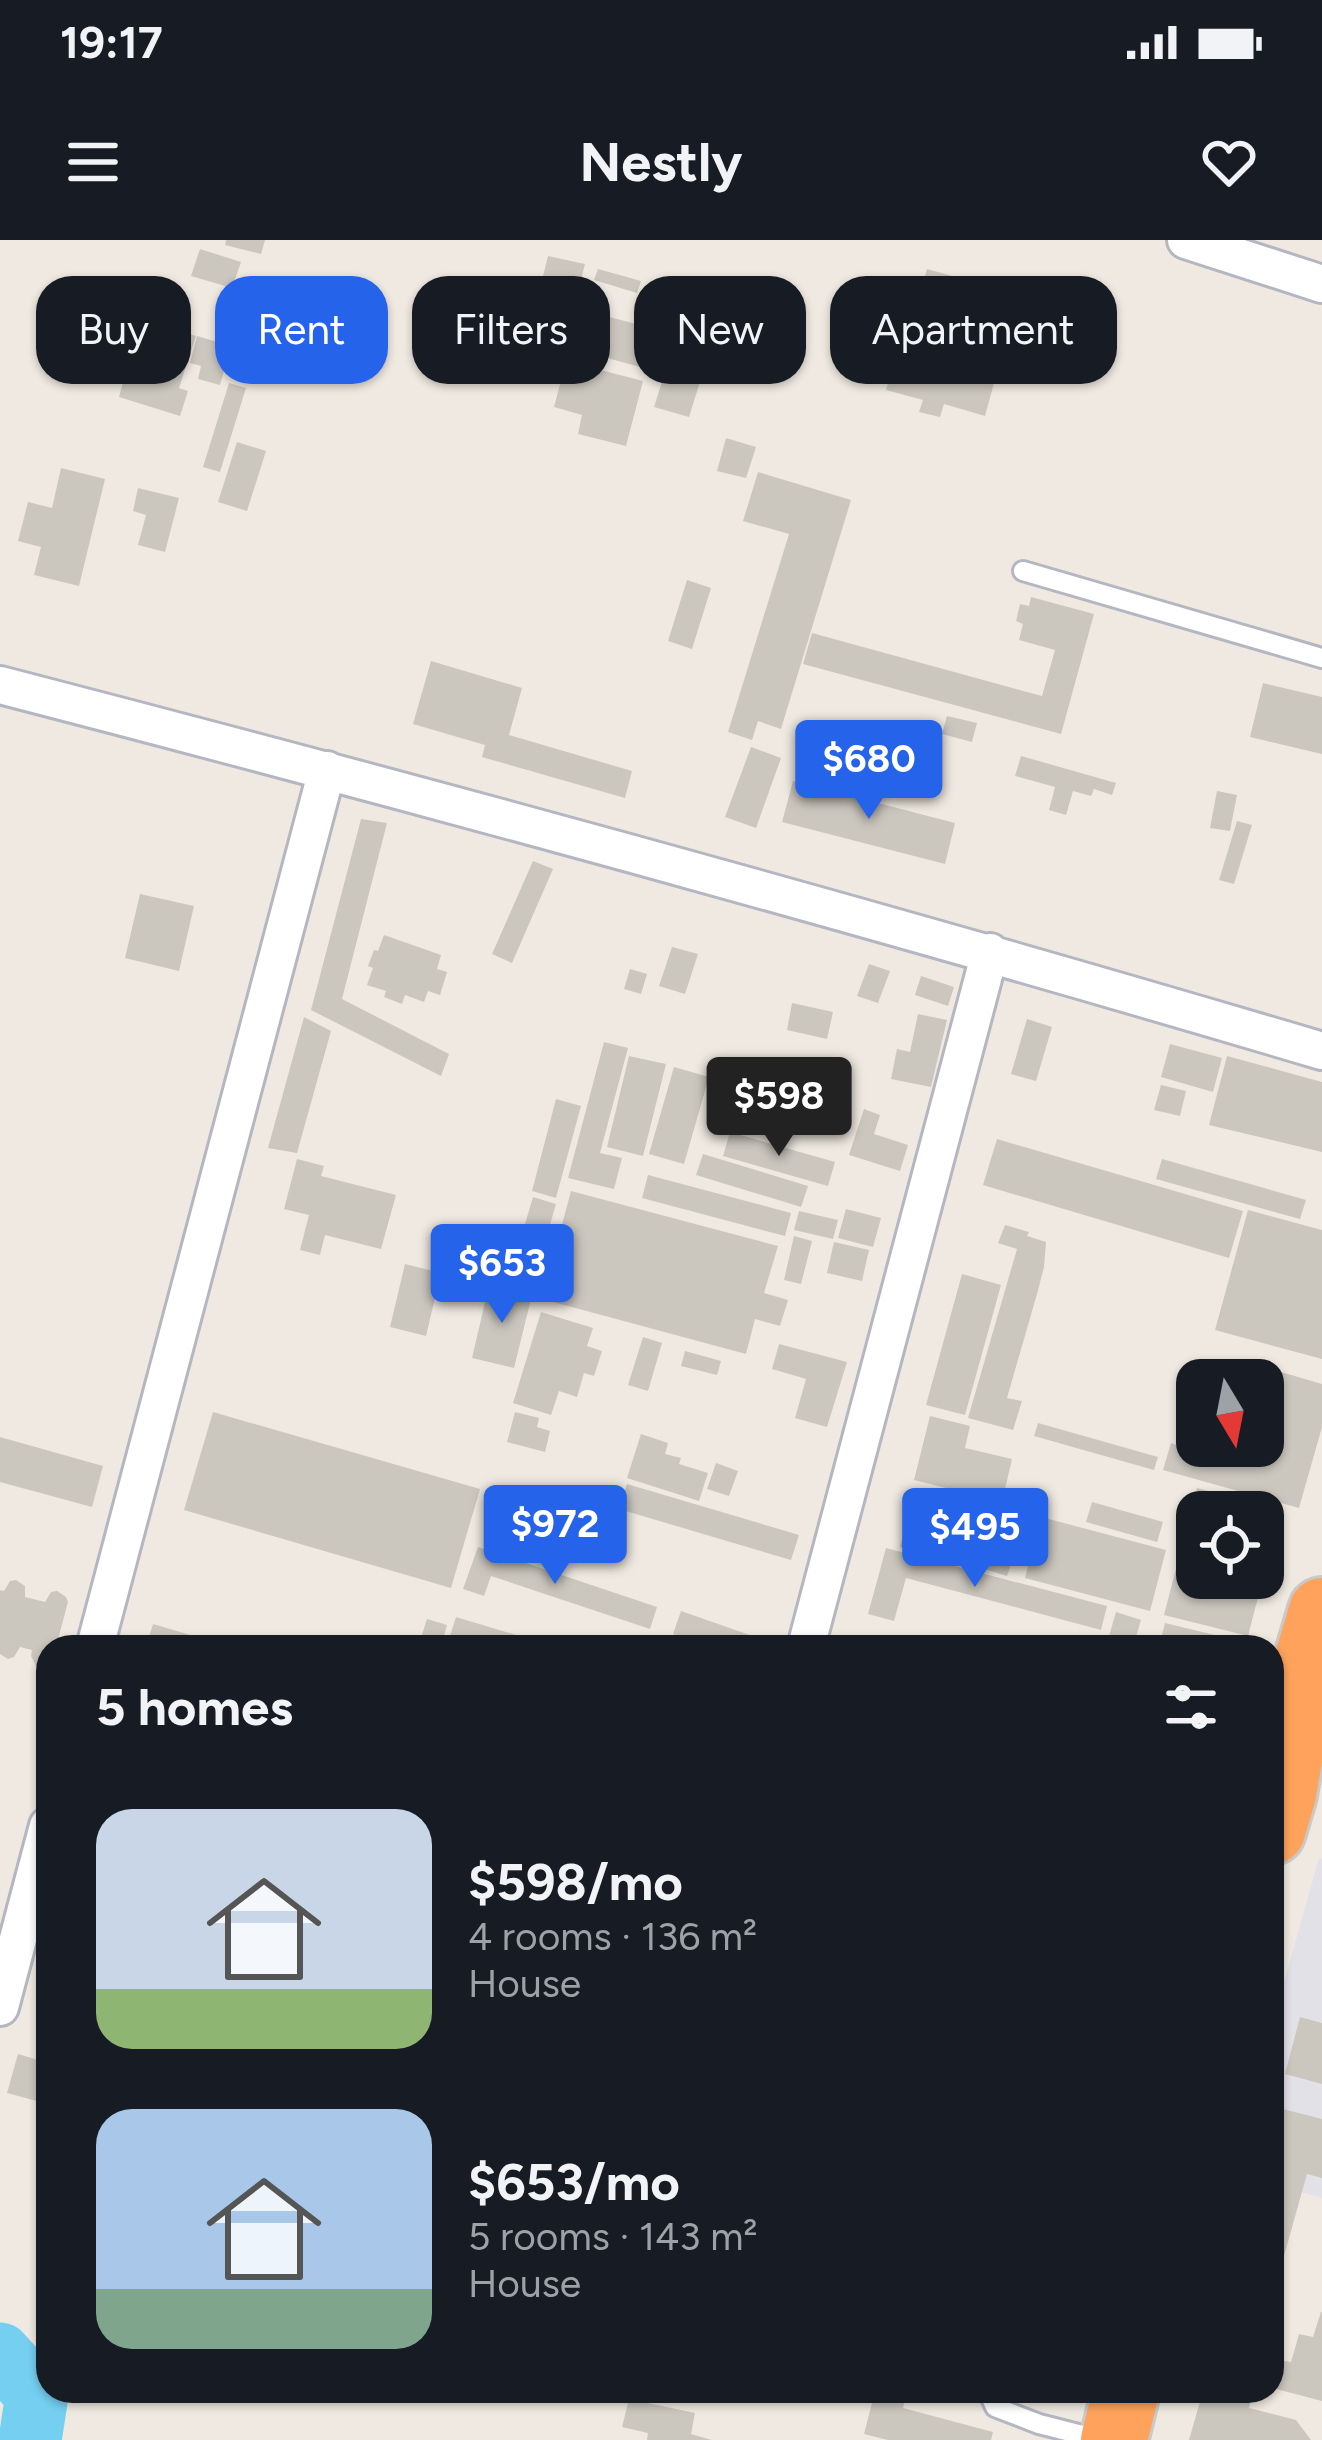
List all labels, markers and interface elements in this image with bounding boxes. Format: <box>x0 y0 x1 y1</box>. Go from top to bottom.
text: 19:17 <box>60 15 163 69</box>
icon: menu <box>60 129 126 195</box>
icon: heart <box>1196 129 1262 195</box>
text: Nestly <box>580 130 742 195</box>
chip: Buy <box>36 276 191 384</box>
chip: Rent <box>215 276 388 384</box>
chip: Filters <box>412 276 610 384</box>
chip: New <box>634 276 806 384</box>
chip: Apartment <box>830 276 1117 384</box>
pin: $680 <box>798 720 940 822</box>
text: $680 <box>822 735 916 782</box>
pin: $598 <box>708 1057 850 1159</box>
text: $598 <box>734 1072 824 1119</box>
pin: $653 <box>431 1224 573 1326</box>
text: $653 <box>458 1239 546 1286</box>
north arrow <box>1176 1359 1284 1467</box>
map controls <box>1176 1359 1284 1599</box>
pin: $972 <box>484 1485 626 1587</box>
pin: $495 <box>904 1488 1046 1590</box>
button: locate <box>1176 1491 1284 1599</box>
text: $972 <box>511 1500 599 1547</box>
text: $495 <box>929 1503 1021 1550</box>
icon: filters <box>1158 1674 1224 1740</box>
text: 5 homes <box>96 1677 293 1738</box>
text: $598/mo <box>468 1852 683 1913</box>
icon: home <box>192 1857 336 2001</box>
text: 4 rooms · 136 m² <box>468 1913 757 1960</box>
text: House <box>468 1960 581 2007</box>
text: $653/mo <box>468 2152 680 2213</box>
icon: home <box>192 2157 336 2301</box>
text: 5 rooms · 143 m² <box>468 2213 757 2260</box>
text: House <box>468 2260 581 2307</box>

